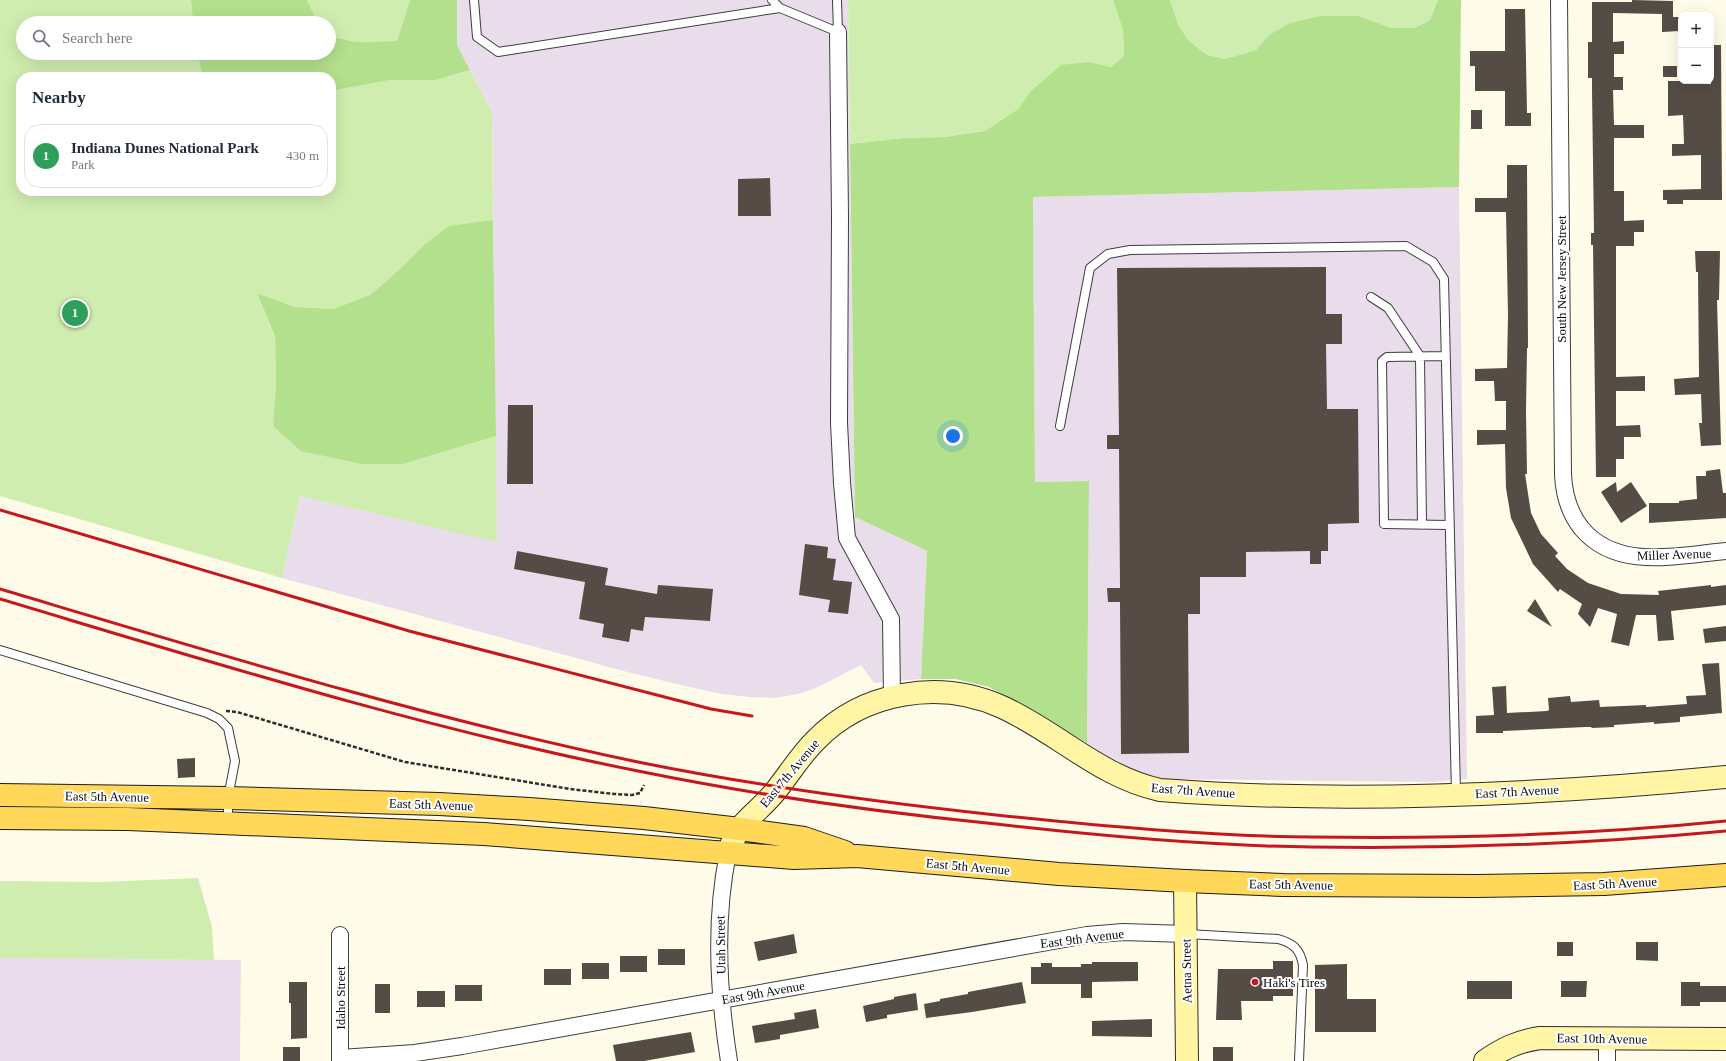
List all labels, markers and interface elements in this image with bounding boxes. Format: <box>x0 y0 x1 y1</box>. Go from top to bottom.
map controls <box>1678 12 1714 84</box>
button: + <box>1678 12 1714 48</box>
search box <box>16 16 336 60</box>
icon: search <box>30 27 52 49</box>
text: Search here <box>62 30 132 46</box>
button: − <box>1678 48 1714 84</box>
text: Nearby <box>32 88 86 107</box>
text: Indiana Dunes National Park <box>71 140 259 156</box>
text: 1 <box>43 148 49 163</box>
text: 430 m <box>286 148 319 163</box>
text: Park <box>71 157 95 172</box>
street label: South New Jersey Street <box>1554 215 1569 343</box>
pin: 1 <box>62 298 88 328</box>
your location <box>943 426 963 446</box>
street label: Miller Avenue <box>1637 546 1712 563</box>
street label: East 7th Avenue <box>757 736 822 810</box>
street label: East 7th Avenue <box>1150 780 1236 801</box>
street label: East 7th Avenue <box>1475 782 1560 801</box>
street label: East 5th Avenue <box>65 788 149 805</box>
street label: East 5th Avenue <box>389 796 474 813</box>
street label: East 5th Avenue <box>925 855 1011 878</box>
street label: East 5th Avenue <box>1573 874 1658 893</box>
street label: East 5th Avenue <box>1249 876 1333 893</box>
street label: Utah Street <box>712 915 729 975</box>
street label: East 9th Avenue <box>1039 926 1125 951</box>
street label: Aetna Street <box>1178 938 1195 1003</box>
street label: Idaho Street <box>333 966 348 1030</box>
place label: Haki's Tires <box>1263 975 1325 990</box>
marker: Haki's Tires <box>1250 977 1260 987</box>
street label: East 9th Avenue <box>720 978 806 1007</box>
street label: East 10th Avenue <box>1556 1030 1648 1047</box>

